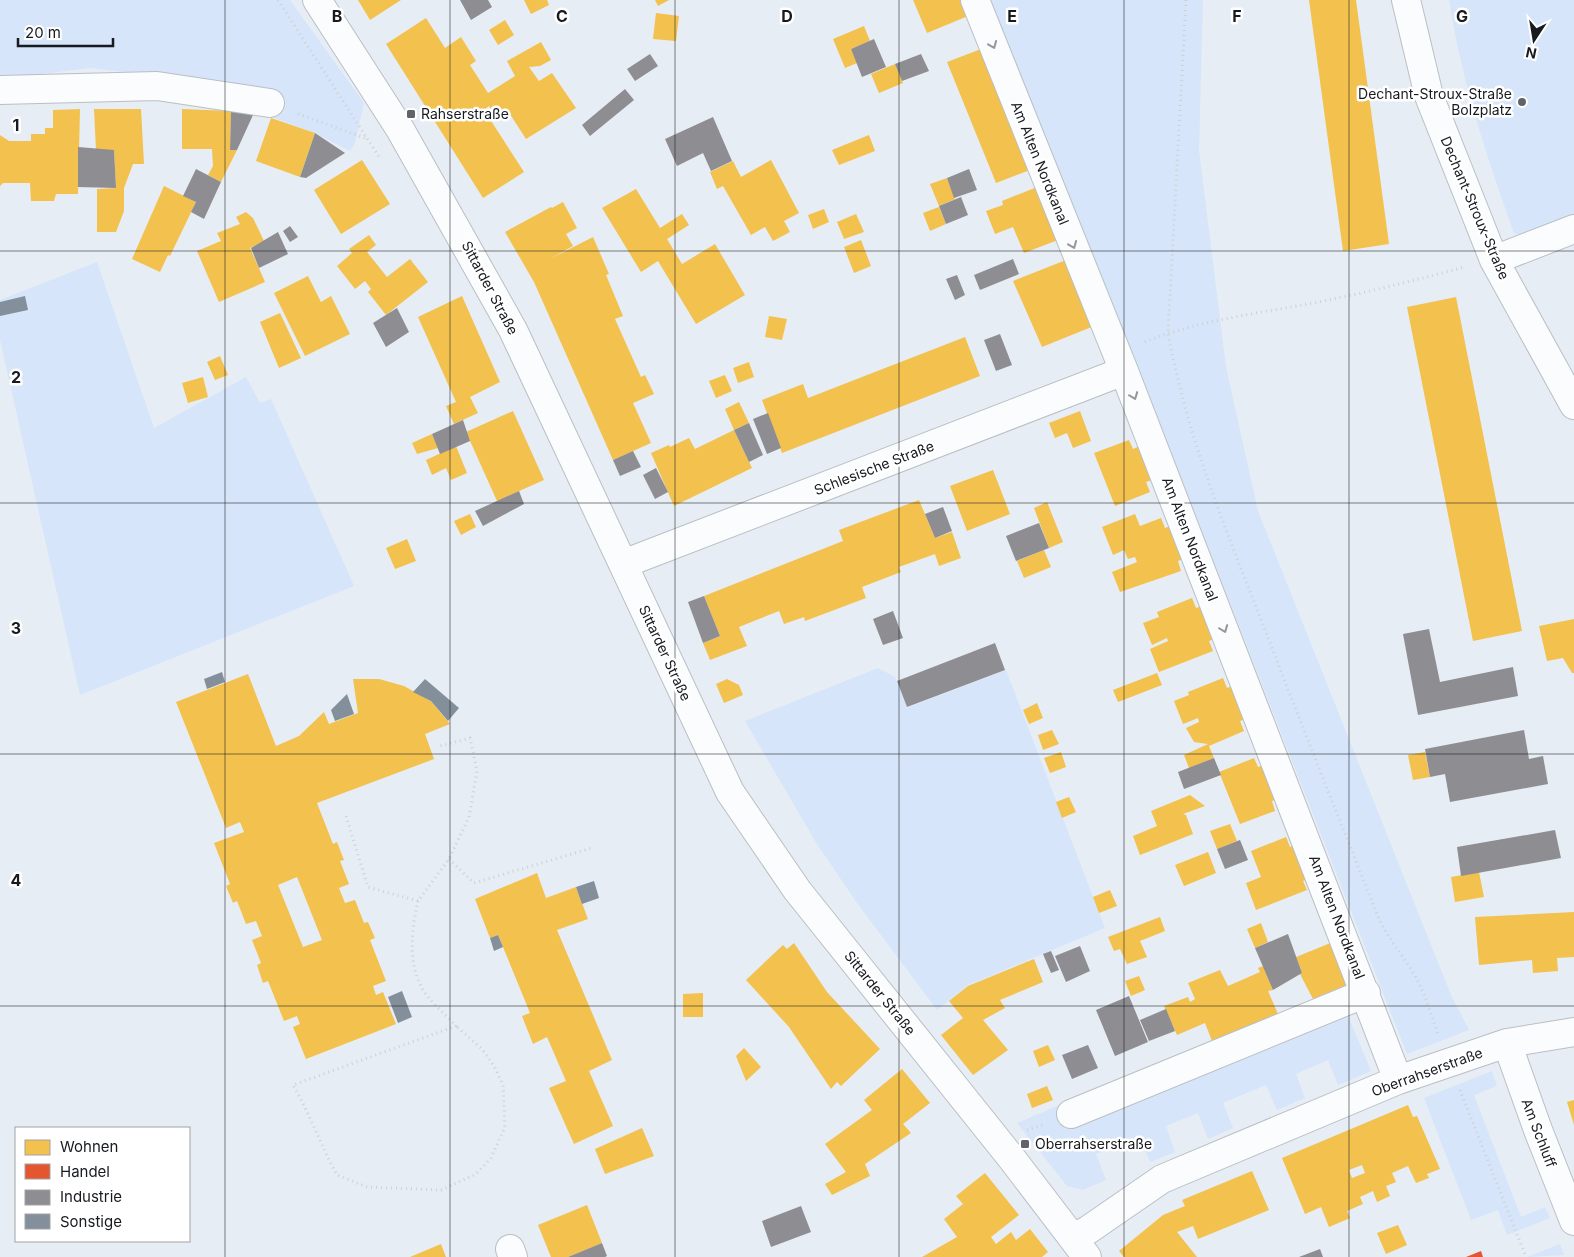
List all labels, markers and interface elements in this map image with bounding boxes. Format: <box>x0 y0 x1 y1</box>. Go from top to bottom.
text: B <box>332 6 342 26</box>
text: C <box>556 6 568 26</box>
text: D <box>781 6 793 26</box>
text: E <box>1007 6 1017 26</box>
text: F <box>1232 6 1242 26</box>
text: G <box>1456 6 1468 26</box>
scale bar <box>18 15 112 47</box>
north arrow <box>1509 15 1559 65</box>
text: 20 m <box>25 23 61 42</box>
one-way arrow <box>987 40 998 49</box>
text: N <box>1524 44 1538 63</box>
place label: Dechant-Stroux-Straße Bolzplatz <box>1358 85 1512 118</box>
marker: Dechant-Stroux-Straße Bolzplatz <box>1516 96 1528 108</box>
street label: Am Alten Nordkanal <box>1008 99 1073 227</box>
place label: Rahserstraße <box>421 105 509 122</box>
marker: Rahserstraße <box>405 108 417 120</box>
text: 1 <box>13 115 19 135</box>
street label: Dechant-Stroux-Straße <box>1438 134 1513 282</box>
street label: Sittarder Straße <box>459 238 522 337</box>
one-way arrow <box>1067 240 1077 249</box>
text: 2 <box>11 367 21 387</box>
one-way arrow <box>1127 391 1138 400</box>
street label: Schlesische Straße <box>812 437 936 498</box>
street label: Am Alten Nordkanal <box>1159 474 1222 603</box>
street label: Sittarder Straße <box>636 602 695 703</box>
text: 3 <box>11 618 21 638</box>
one-way arrow <box>1219 624 1229 632</box>
street label: Am Alten Nordkanal <box>1306 852 1369 981</box>
text: 4 <box>11 870 22 890</box>
street label: Sittarder Straße <box>841 947 920 1038</box>
street label: Oberrahserstraße <box>1369 1044 1485 1100</box>
street label: Am Schluff <box>1519 1096 1560 1170</box>
legend <box>15 1127 190 1242</box>
place label: Oberrahserstraße <box>1035 1135 1152 1152</box>
text: Wohnen <box>60 1137 118 1156</box>
marker: Oberrahserstraße <box>1019 1138 1031 1150</box>
text: Handel <box>60 1162 110 1181</box>
text: Industrie <box>60 1187 122 1206</box>
text: Sonstige <box>60 1212 122 1231</box>

